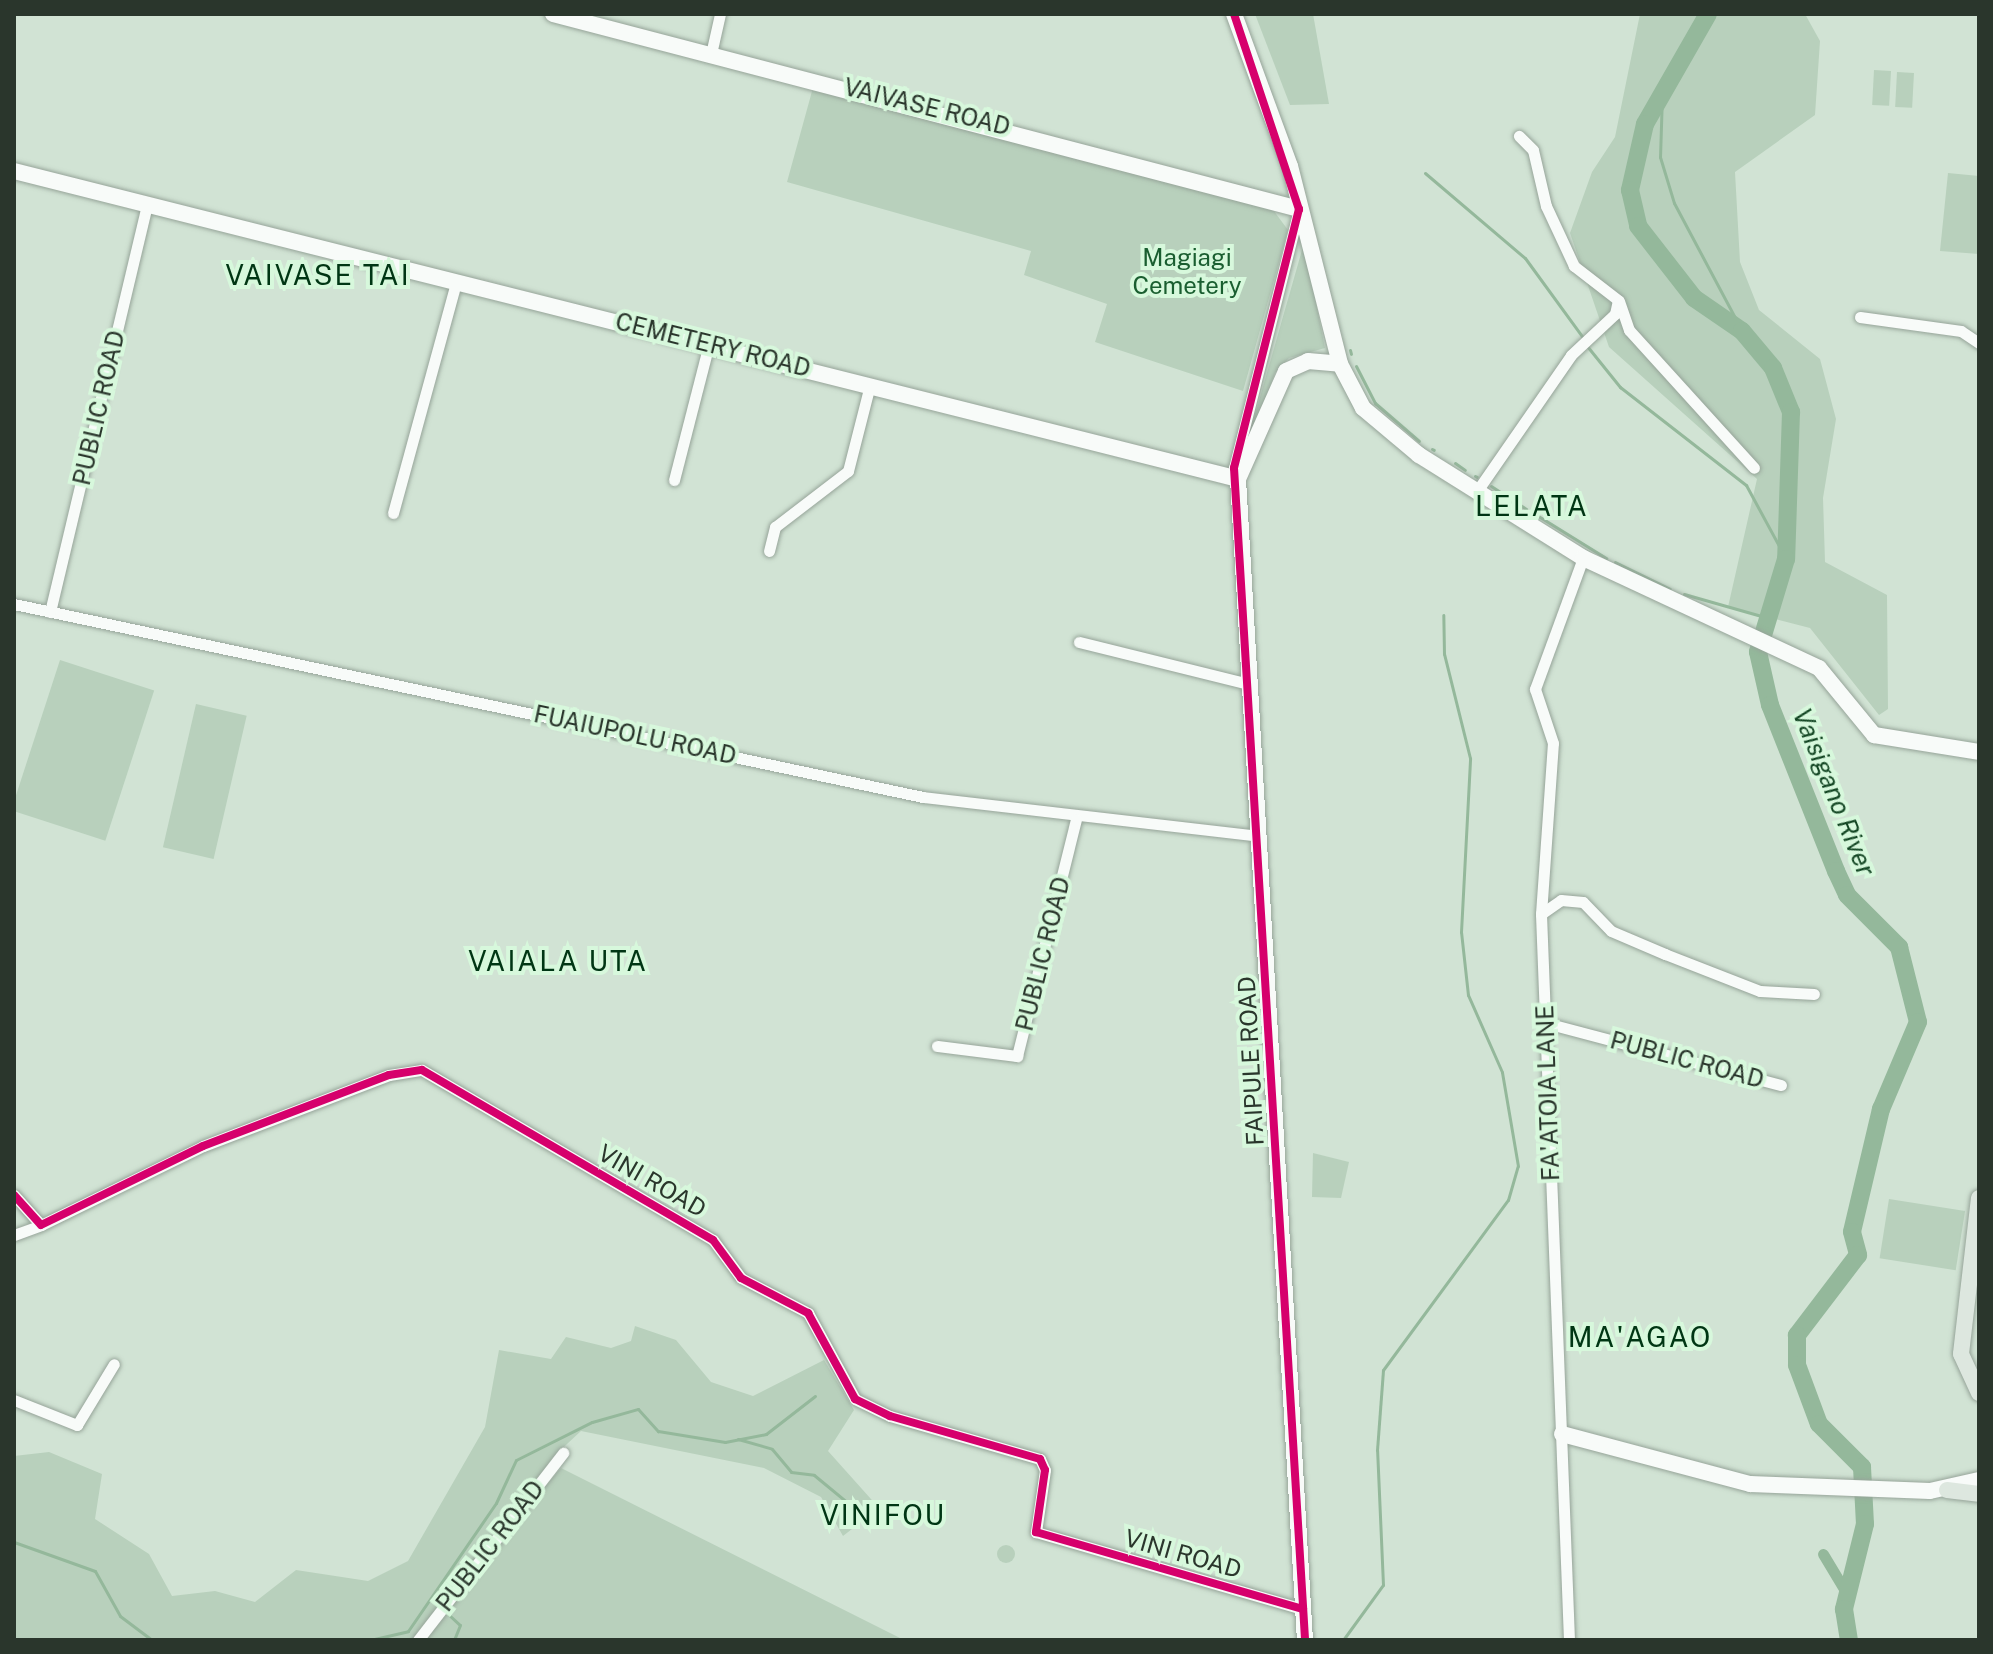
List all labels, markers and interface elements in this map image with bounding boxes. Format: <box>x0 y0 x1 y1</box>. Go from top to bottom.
street label: VAIVASE ROAD <box>841 72 1013 142</box>
park label: Magiagi Cemetery <box>1132 244 1242 300</box>
district label: VAIVASE TAI <box>225 258 411 292</box>
street label: CEMETERY ROAD <box>612 307 814 383</box>
street label: PUBLIC ROAD <box>67 328 131 488</box>
district label: LELATA <box>1475 489 1589 523</box>
street label: FUAIUPOLU ROAD <box>531 699 739 771</box>
water label: Vaisigano River <box>1786 704 1882 880</box>
street label: PUBLIC ROAD <box>1010 874 1076 1034</box>
district label: VAIALA UTA <box>468 944 648 978</box>
street label: FAIPULE ROAD <box>1232 976 1270 1146</box>
street label: FA'ATOIA LANE <box>1531 1004 1565 1182</box>
street label: PUBLIC ROAD <box>1607 1026 1767 1094</box>
street label: VINI ROAD <box>593 1139 711 1223</box>
district label: MA'AGAO <box>1568 1320 1712 1354</box>
street label: PUBLIC ROAD <box>430 1475 550 1617</box>
district label: VINIFOU <box>820 1498 946 1532</box>
street label: VINI ROAD <box>1121 1524 1245 1584</box>

